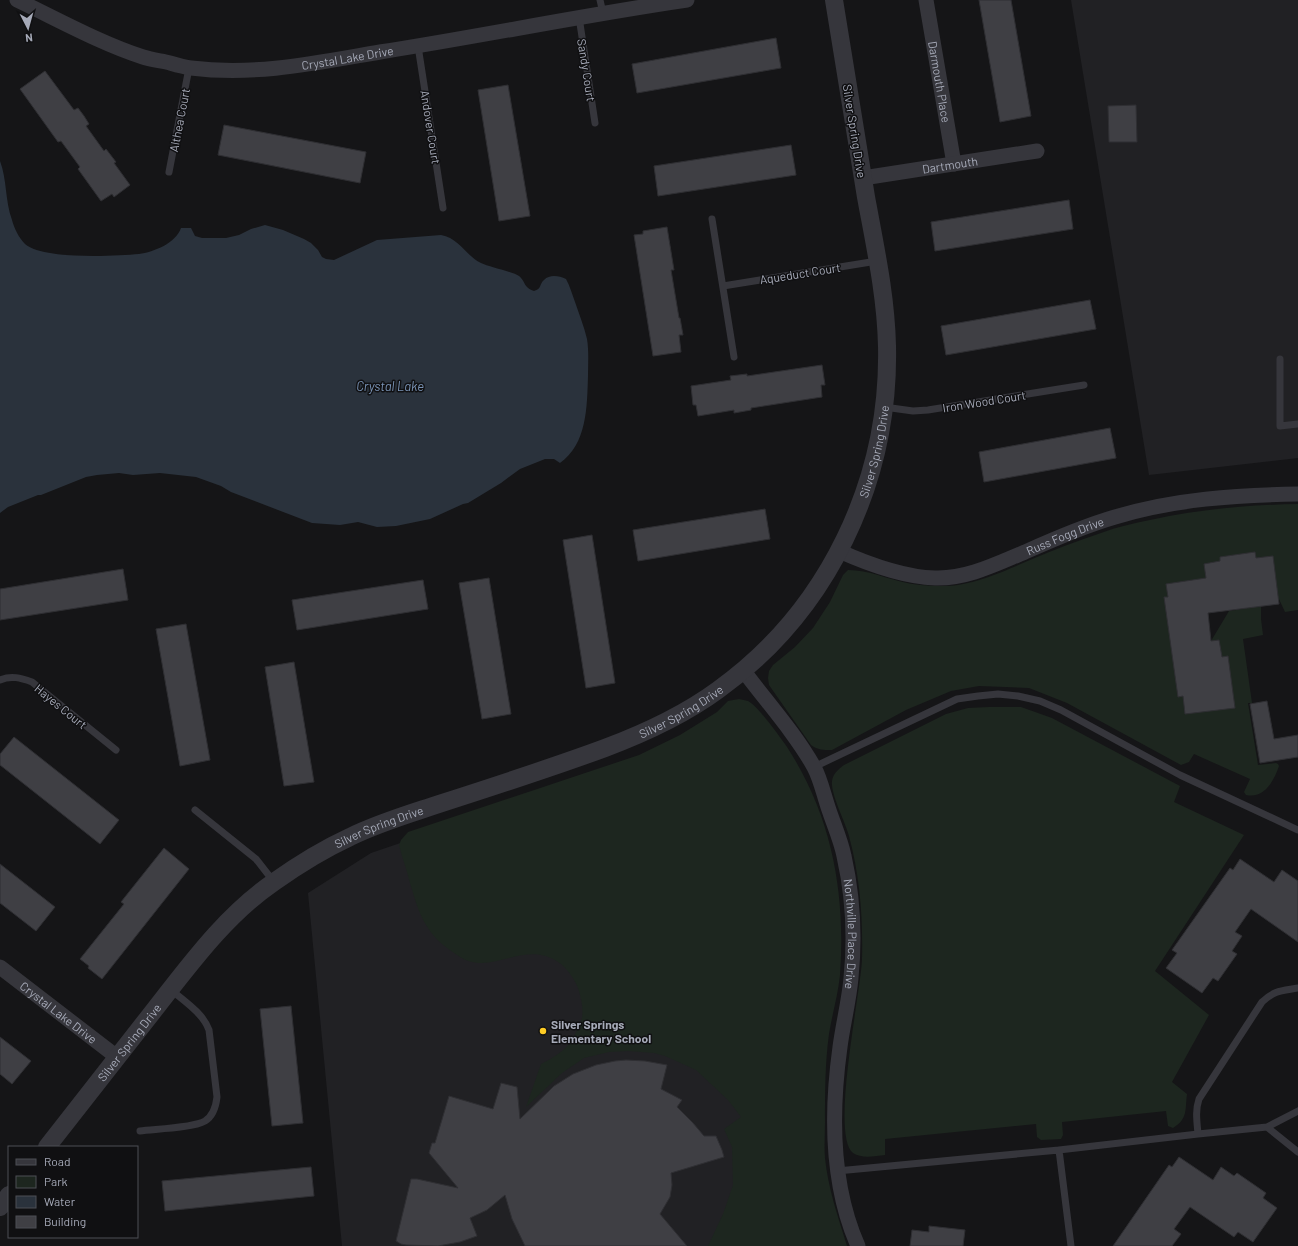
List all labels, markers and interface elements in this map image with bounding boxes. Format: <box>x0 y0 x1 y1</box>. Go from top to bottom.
north arrow <box>8 8 48 48</box>
text: N <box>25 32 33 45</box>
street label: Sandy Court <box>575 38 599 102</box>
street label: Darmouth Place <box>926 40 954 124</box>
street label: Crystal Lake Drive <box>300 43 394 72</box>
street label: Silver Spring Drive <box>841 83 869 179</box>
street label: Althea Court <box>166 87 192 153</box>
street label: Andover Court <box>418 89 444 165</box>
street label: Dartmouth <box>921 153 979 176</box>
street label: Aqueduct Court <box>759 260 841 286</box>
water label: Crystal Lake <box>356 378 424 394</box>
street label: Iron Wood Court <box>941 388 1027 414</box>
street label: Silver Spring Drive <box>856 404 891 499</box>
street label: Russ Fogg Drive <box>1024 514 1106 558</box>
street label: Hayes Court <box>32 681 90 731</box>
street label: Silver Spring Drive <box>637 682 726 741</box>
street label: Silver Spring Drive <box>332 803 425 851</box>
street label: Northville Place Drive <box>841 878 860 990</box>
street label: Crystal Lake Drive <box>18 978 100 1046</box>
street label: Silver Spring Drive <box>94 1001 164 1084</box>
place label: Silver Springs Elementary School <box>551 1017 651 1045</box>
marker: Silver Springs Elementary School <box>538 1026 548 1036</box>
legend <box>8 1146 138 1238</box>
text: Road <box>44 1154 71 1168</box>
text: Park <box>44 1174 68 1188</box>
text: Water <box>44 1194 76 1208</box>
text: Building <box>44 1214 86 1228</box>

